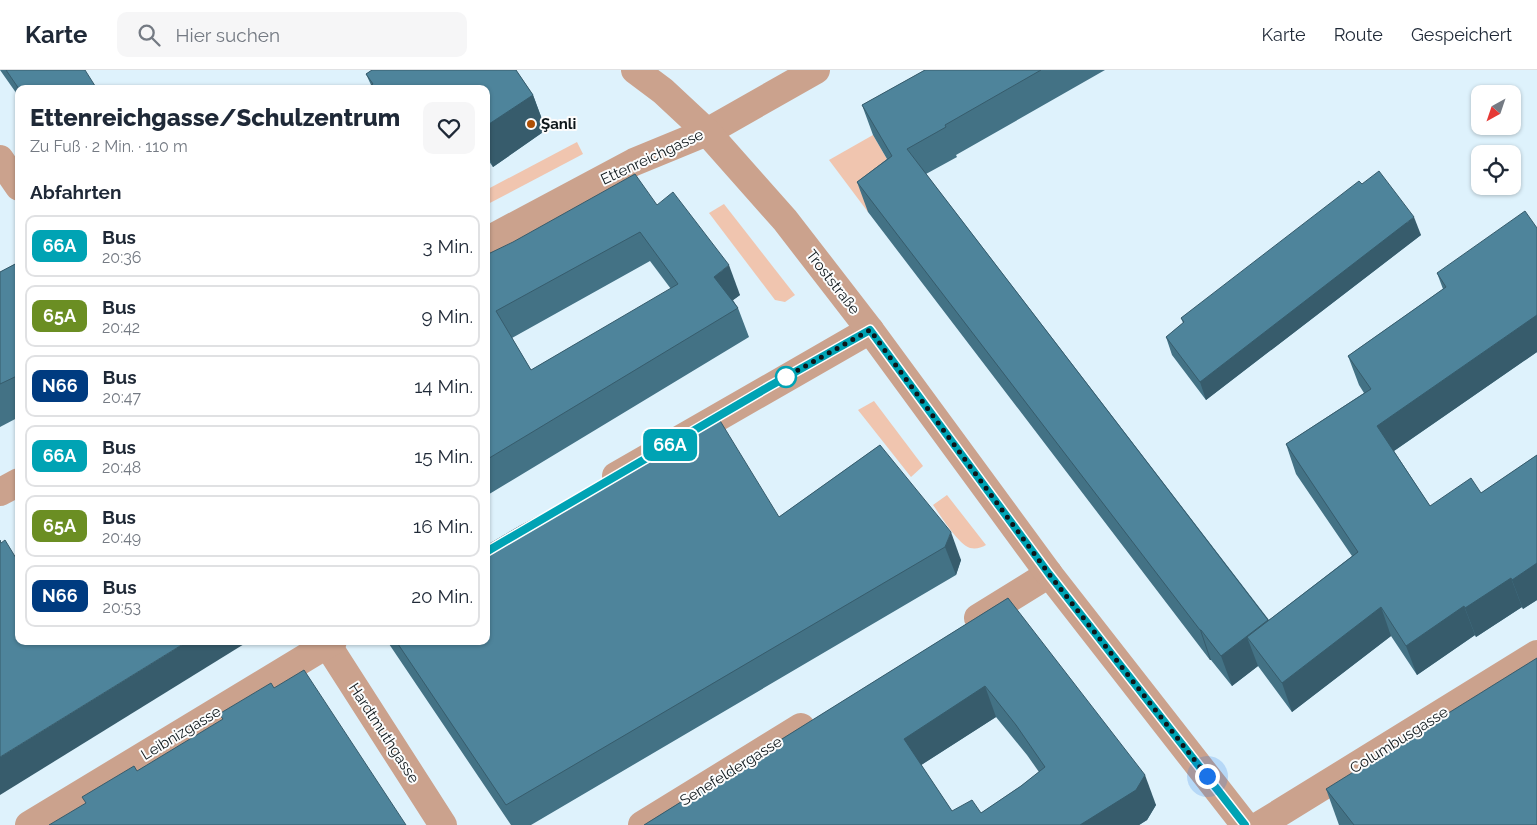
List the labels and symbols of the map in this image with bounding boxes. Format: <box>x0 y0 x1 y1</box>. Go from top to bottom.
north arrow <box>1471 85 1521 135</box>
place label: Şanli <box>541 115 576 133</box>
marker: Şanli <box>525 118 537 130</box>
street label: Ettenreichgasse <box>598 125 706 189</box>
street label: Troststraße <box>802 246 864 318</box>
unlabelled marker <box>775 366 797 388</box>
line badge: 66A <box>641 429 699 461</box>
street label: Hardtmuthgasse <box>345 680 423 787</box>
street label: Leibnizgasse <box>138 702 224 764</box>
street label: Columbusgasse <box>1347 703 1451 777</box>
street label: Senefeldergasse <box>677 732 785 810</box>
your location <box>1195 764 1220 789</box>

